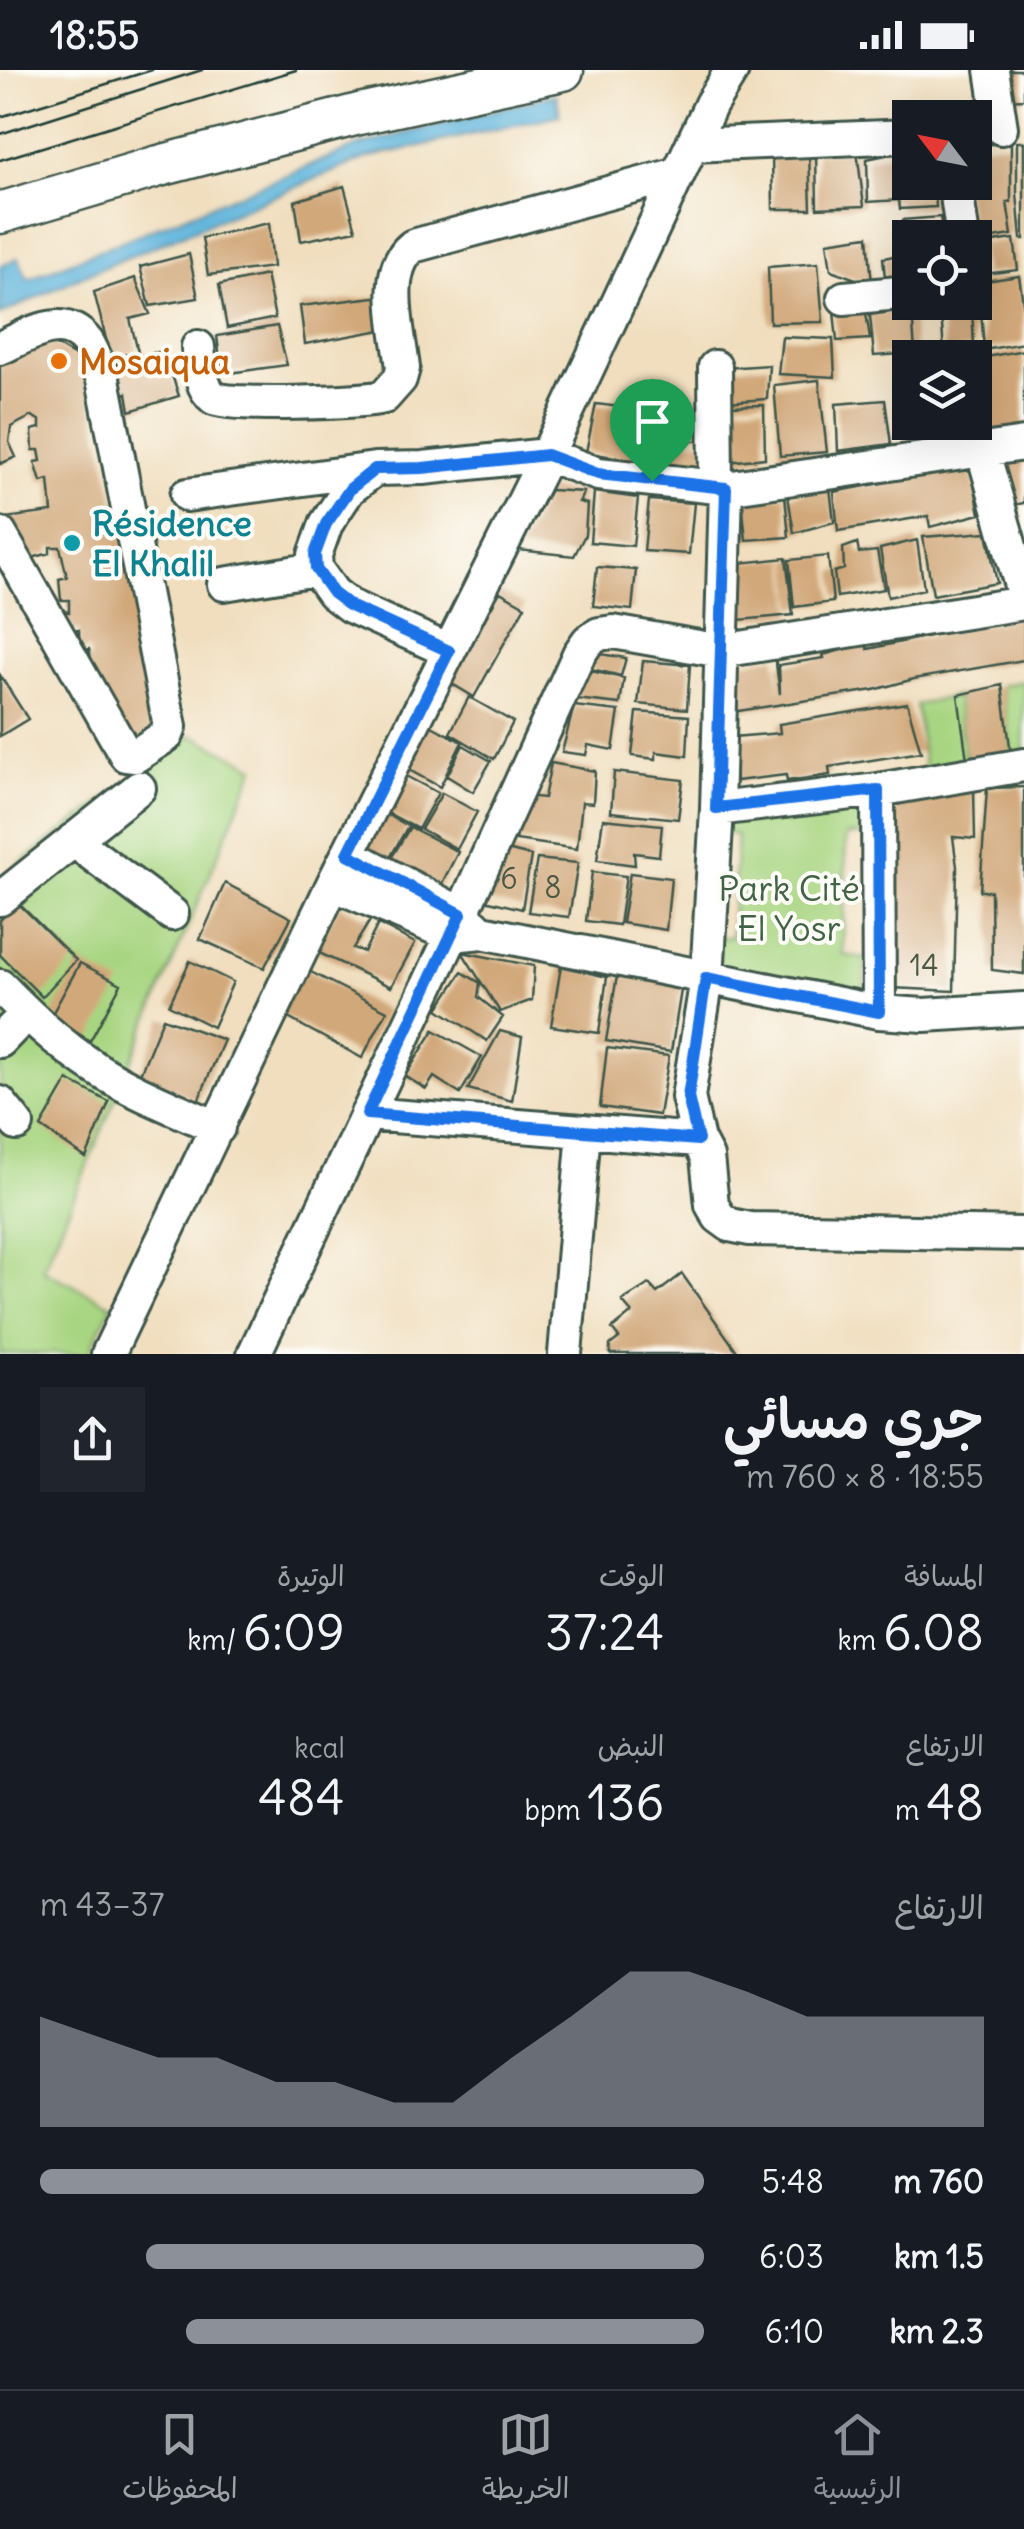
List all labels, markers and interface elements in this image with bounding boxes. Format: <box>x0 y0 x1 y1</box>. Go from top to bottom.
text: 18:55 <box>50 12 139 59</box>
north arrow <box>892 100 992 200</box>
map controls <box>892 100 992 440</box>
button: locate <box>892 220 992 320</box>
place label: Mosaiqua <box>79 339 230 383</box>
button: layers <box>892 340 992 440</box>
marker: Mosaiqua <box>48 350 70 372</box>
pin <box>610 379 695 482</box>
icon: arrive <box>625 394 680 449</box>
place label: Résidence El Khalil <box>92 501 252 585</box>
marker: Résidence El Khalil <box>61 532 83 554</box>
house number: 6 <box>500 859 518 897</box>
park label: Park Cité El Yosr <box>718 866 860 950</box>
house number: 8 <box>544 868 562 906</box>
house number: 14 <box>909 946 939 984</box>
text: جري مسائي <box>723 1384 984 1453</box>
button: share <box>40 1387 145 1492</box>
text: 18:55 · 8 × 760 m <box>746 1456 984 1497</box>
text: الوتيرة <box>277 1558 345 1594</box>
text: الوقت <box>599 1558 664 1594</box>
text: المسافة <box>904 1558 984 1594</box>
text: 6:09 <box>243 1601 345 1664</box>
text: 37:24 <box>545 1601 664 1664</box>
text: 6.08 <box>883 1601 984 1664</box>
text: /km <box>187 1622 243 1658</box>
text: km <box>838 1622 883 1658</box>
text: النبض <box>597 1728 664 1764</box>
text: الارتفاع <box>905 1728 984 1764</box>
text: kcal <box>294 1730 345 1766</box>
text: 484 <box>258 1766 345 1829</box>
text: 136 <box>587 1771 664 1834</box>
text: 48 <box>926 1771 984 1834</box>
text: bpm <box>525 1792 587 1828</box>
text: m <box>895 1792 926 1828</box>
text: 37–43 m <box>40 1884 164 1925</box>
text: الارتفاع <box>894 1887 984 1928</box>
text: 5:48 <box>761 2161 824 2202</box>
text: 760 m <box>894 2161 984 2202</box>
text: 6:03 <box>759 2236 824 2277</box>
text: 1.5 km <box>894 2236 984 2277</box>
text: 6:10 <box>765 2311 824 2352</box>
text: 2.3 km <box>890 2311 984 2352</box>
tab: المحفوظات <box>122 2407 238 2513</box>
tab: الخريطة <box>482 2407 569 2513</box>
tab: الرئيسية <box>814 2407 902 2513</box>

